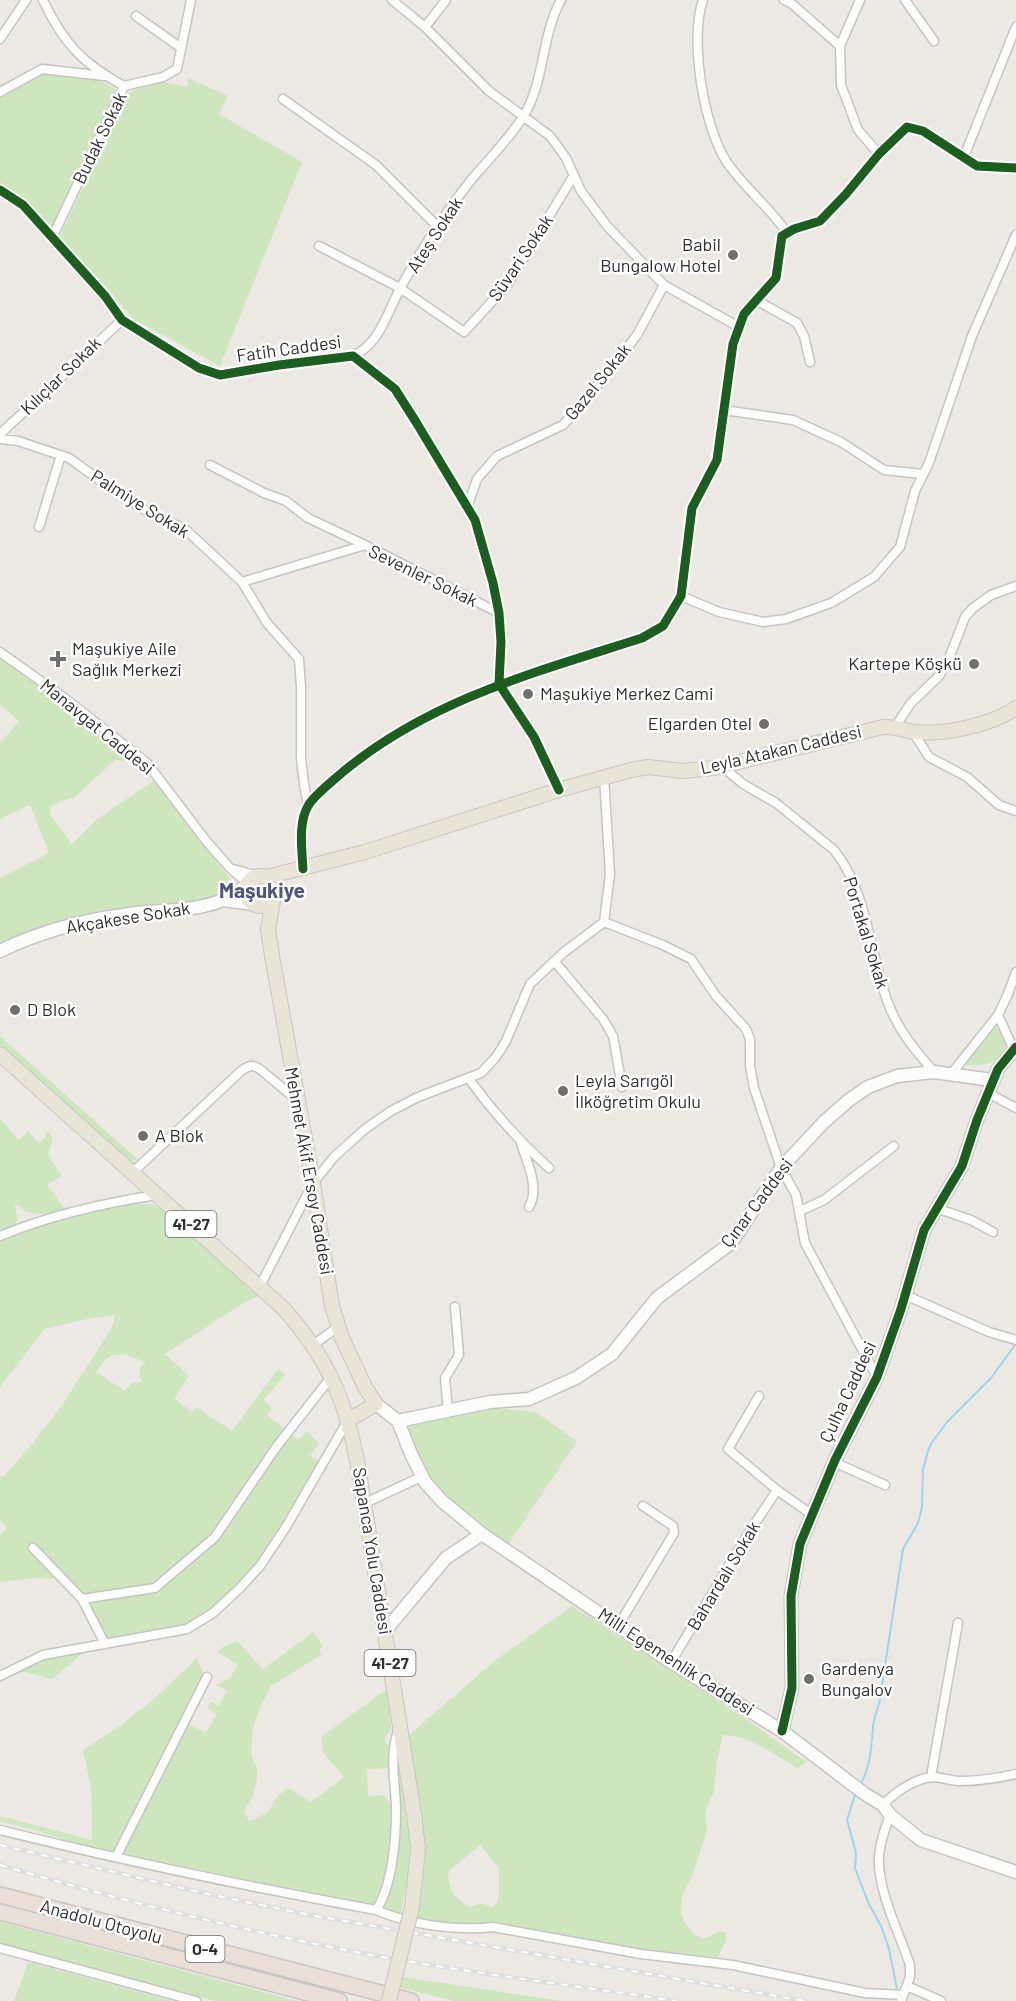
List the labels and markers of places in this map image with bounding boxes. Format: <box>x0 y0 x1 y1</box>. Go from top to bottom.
place label: Babil Bungalow Hotel <box>600 233 721 276</box>
marker: Babil Bungalow Hotel <box>726 248 740 262</box>
place label: Maşukiye Aile Sağlık Merkezi <box>72 637 182 680</box>
marker: Maşukiye Aile Sağlık Merkezi <box>49 650 67 668</box>
place label: Kartepe Köşkü <box>848 652 962 674</box>
marker: Kartepe Köşkü <box>967 657 981 671</box>
place label: Maşukiye Merkez Cami <box>540 682 714 704</box>
marker: Maşukiye Merkez Cami <box>521 687 535 701</box>
place label: Elgarden Otel <box>648 712 752 734</box>
marker: Elgarden Otel <box>757 717 771 731</box>
place label: D Blok <box>27 998 76 1020</box>
marker: D Blok <box>8 1003 22 1017</box>
place label: Leyla Sarıgöl İlköğretim Okulu <box>575 1069 701 1112</box>
marker: Leyla Sarıgöl İlköğretim Okulu <box>556 1084 570 1098</box>
place label: A Blok <box>155 1124 204 1146</box>
marker: A Blok <box>136 1129 150 1143</box>
place label: Gardenya Bungalov <box>821 1657 894 1700</box>
marker: Gardenya Bungalov <box>802 1672 816 1686</box>

